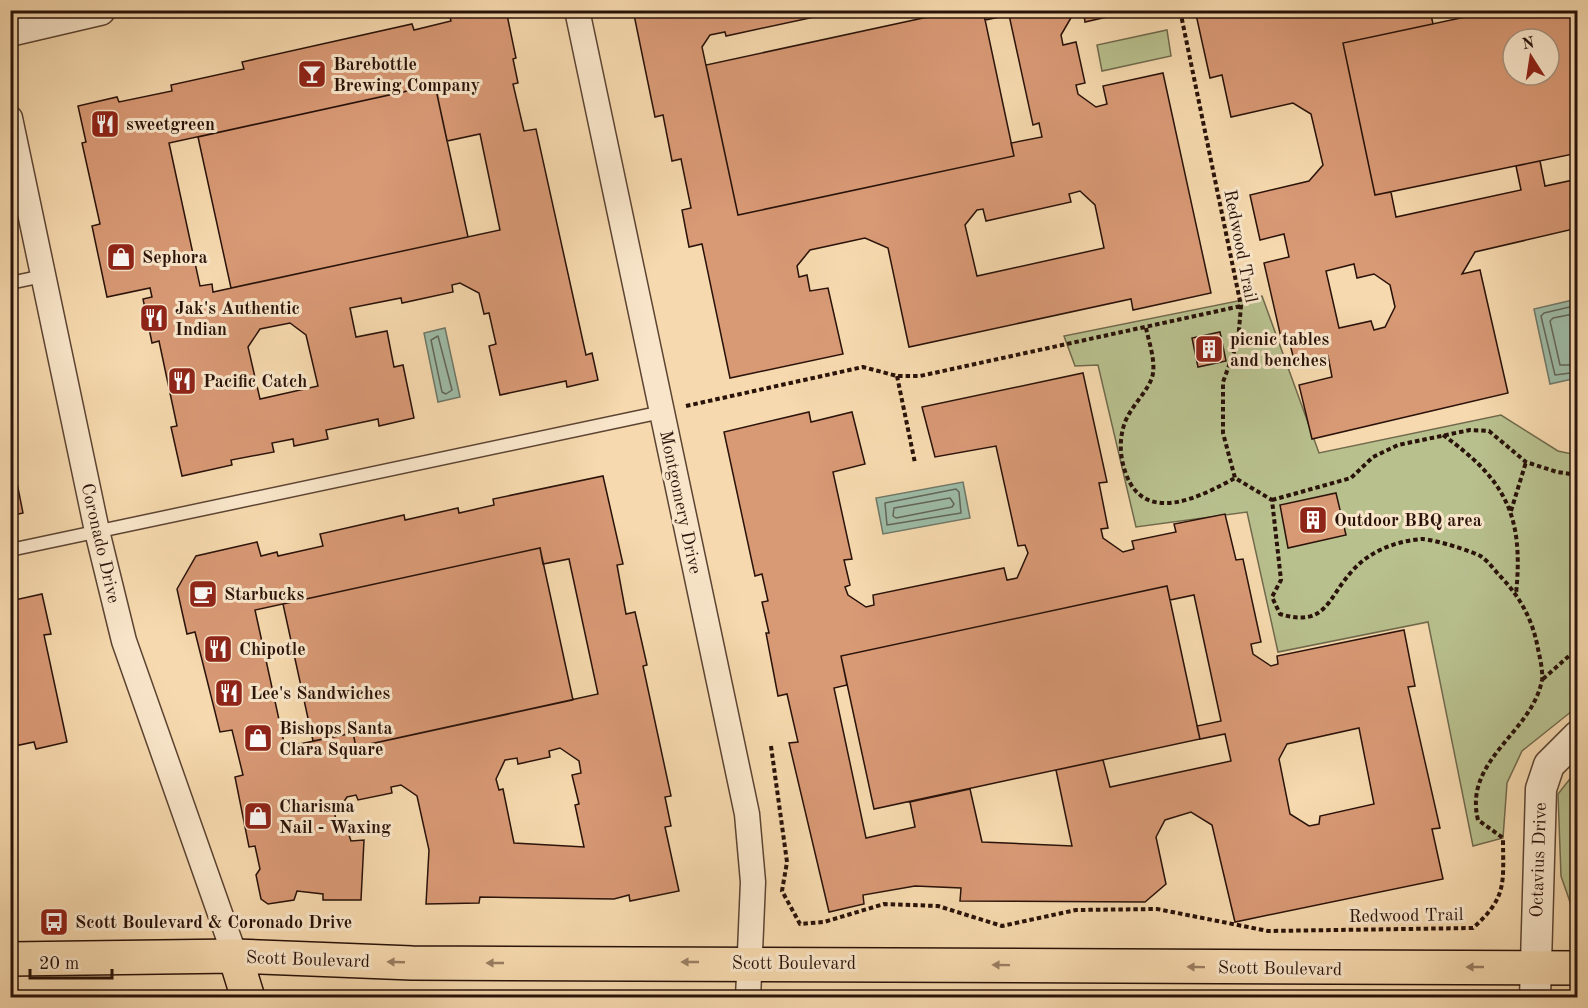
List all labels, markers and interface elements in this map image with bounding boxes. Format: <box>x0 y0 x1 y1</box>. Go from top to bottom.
north arrow <box>1501 27 1561 87</box>
text: N <box>1521 35 1537 53</box>
place label: Barebottle Brewing Company <box>333 56 480 95</box>
bar icon: Barebottle Brewing Company <box>296 58 328 90</box>
restaurant icon: sweetgreen <box>89 108 121 140</box>
place label: sweetgreen <box>126 116 215 134</box>
street label: Redwood Trail <box>1220 188 1260 304</box>
shop icon: Sephora <box>105 241 137 273</box>
place label: Sephora <box>142 249 208 267</box>
place label: Jak's Authentic Indian <box>175 300 300 339</box>
restaurant icon: Jak's Authentic Indian <box>138 302 170 334</box>
place label: picnic tables and benches <box>1230 331 1330 370</box>
building icon: picnic tables and benches <box>1193 333 1225 365</box>
restaurant icon: Pacific Catch <box>166 365 198 397</box>
place label: Pacific Catch <box>203 373 307 391</box>
street label: Montgomery Drive <box>656 429 704 576</box>
street label: Coronado Drive <box>77 482 123 605</box>
building icon: Outdoor BBQ area <box>1297 504 1329 536</box>
place label: Outdoor BBQ area <box>1334 512 1482 530</box>
cafe icon: Starbucks <box>187 578 219 610</box>
place label: Starbucks <box>224 586 305 604</box>
restaurant icon: Chipotle <box>202 633 234 665</box>
place label: Chipotle <box>239 641 306 659</box>
restaurant icon: Lee's Sandwiches <box>213 677 245 709</box>
place label: Lee's Sandwiches <box>250 685 390 703</box>
place label: Bishops Santa Clara Square <box>279 720 393 759</box>
shop icon: Bishops Santa Clara Square <box>242 722 274 754</box>
place label: Charisma Nail - Waxing <box>279 798 391 837</box>
shop icon: Charisma Nail - Waxing <box>242 800 274 832</box>
street label: Octavius Drive <box>1528 802 1550 918</box>
bus stop icon: Scott Boulevard & Coronado Drive <box>38 906 70 938</box>
street label: Redwood Trail <box>1348 906 1464 926</box>
place label: Scott Boulevard & Coronado Drive <box>75 914 352 932</box>
scale bar <box>30 942 112 980</box>
street label: Scott Boulevard <box>246 949 370 971</box>
text: 20 m <box>39 955 79 973</box>
street label: Scott Boulevard <box>732 955 856 973</box>
one-way arrow <box>680 957 699 967</box>
one-way arrow <box>387 958 406 967</box>
one-way arrow <box>485 958 504 968</box>
street label: Scott Boulevard <box>1218 959 1342 979</box>
one-way arrow <box>992 960 1011 970</box>
one-way arrow <box>1187 962 1206 972</box>
one-way arrow <box>1466 963 1485 972</box>

